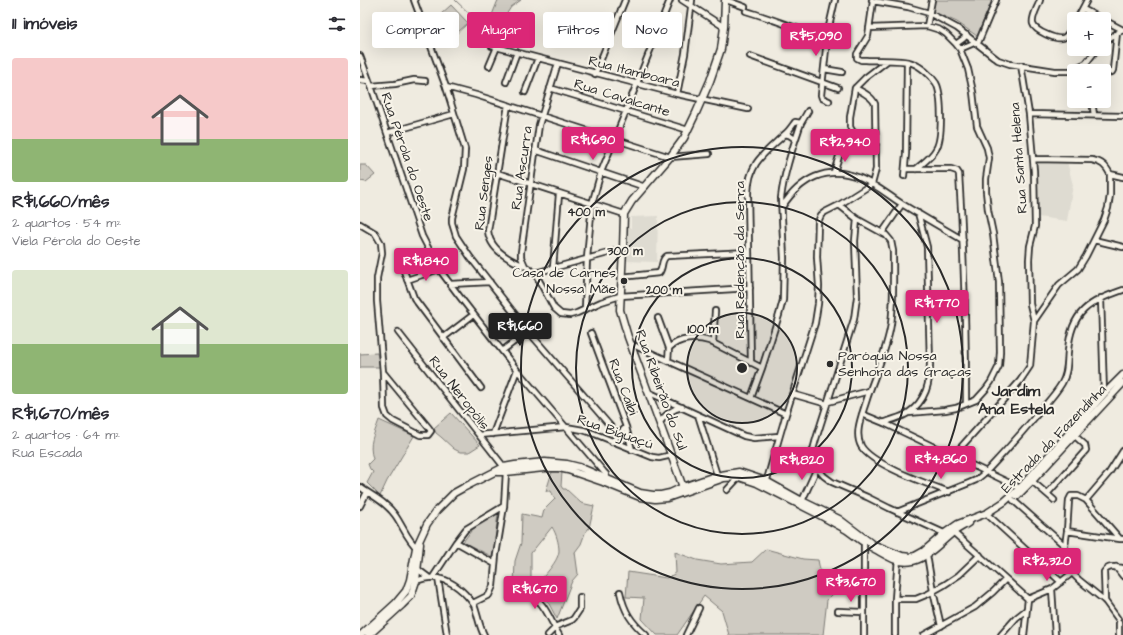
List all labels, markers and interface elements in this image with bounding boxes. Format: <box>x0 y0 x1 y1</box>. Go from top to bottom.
text: 11 imóveis <box>12 12 78 36</box>
chip: Comprar <box>372 12 459 48</box>
chip: Alugar <box>467 12 535 48</box>
chip: Filtros <box>543 12 614 48</box>
chip: Novo <box>622 12 682 48</box>
map controls <box>1067 12 1111 108</box>
button: + <box>1067 12 1111 56</box>
icon: filters <box>326 13 348 35</box>
pin: R$5,090 <box>779 23 853 57</box>
text: R$5,090 <box>790 27 842 45</box>
street label: Rua Itamboara <box>586 51 682 93</box>
button: − <box>1067 64 1111 108</box>
street label: Rua Cavalcante <box>571 74 673 122</box>
icon: home <box>144 84 216 156</box>
street label: Rua Pérola do Oeste <box>376 90 439 224</box>
street label: Rua Santa Helena <box>1005 102 1033 214</box>
street label: Rua Ascurra <box>506 125 538 211</box>
pin: R$1,690 <box>556 127 630 161</box>
pin: R$2,940 <box>808 129 882 163</box>
text: R$1,690 <box>571 131 615 149</box>
text: R$2,940 <box>820 133 870 151</box>
street label: Rua Senges <box>469 154 499 232</box>
street label: Rua Redenção da Serra <box>730 181 750 339</box>
text: R$1,660/mês <box>12 190 110 214</box>
text: 400 m <box>567 204 605 221</box>
text: 2 quartos · 54 m² <box>12 214 121 232</box>
text: Viela Pérola do Oeste <box>12 232 140 250</box>
text: 300 m <box>606 243 643 260</box>
pin: R$1,840 <box>389 248 463 282</box>
text: R$1,840 <box>403 252 449 270</box>
place label: Casa de Carnes Nossa Mãe <box>512 263 616 299</box>
marker: Casa de Carnes Nossa Mãe <box>619 276 629 286</box>
text: 200 m <box>645 282 683 299</box>
pin: R$1,770 <box>900 290 974 324</box>
text: R$1,770 <box>915 294 959 312</box>
icon: home <box>144 296 216 368</box>
pin: R$1,660 <box>483 313 557 347</box>
text: R$1,660 <box>498 317 542 335</box>
text: 100 m <box>688 321 719 338</box>
street label: Rua Ribeirão do Sul <box>630 327 692 453</box>
place label: Paróquia Nossa Senhora das Graças <box>838 346 971 382</box>
street label: Rua Neropólis <box>424 352 494 434</box>
street label: Rua Caibi <box>603 356 643 418</box>
marker: Paróquia Nossa Senhora das Graças <box>825 359 835 369</box>
centre of rings <box>735 361 749 375</box>
district label: Jardim Ana Estela <box>978 380 1055 420</box>
street label: Estrada da Fazendinha <box>997 380 1111 498</box>
text: R$1,670/mês <box>12 402 109 426</box>
street label: Rua Biguaçú <box>574 410 656 454</box>
text: 2 quartos · 64 m² <box>12 426 120 444</box>
text: Rua Escada <box>12 444 82 462</box>
pin: R$4,860 <box>904 446 978 480</box>
pin: R$1,820 <box>765 447 839 481</box>
text: R$4,860 <box>915 450 967 468</box>
text: R$1,820 <box>780 451 824 469</box>
pin: R$2,320 <box>1010 548 1084 582</box>
text: R$2,320 <box>1023 552 1071 570</box>
pin: R$3,670 <box>814 569 888 603</box>
text: R$3,670 <box>826 573 876 591</box>
pin: R$1,670 <box>498 576 572 610</box>
text: R$1,670 <box>513 580 557 598</box>

